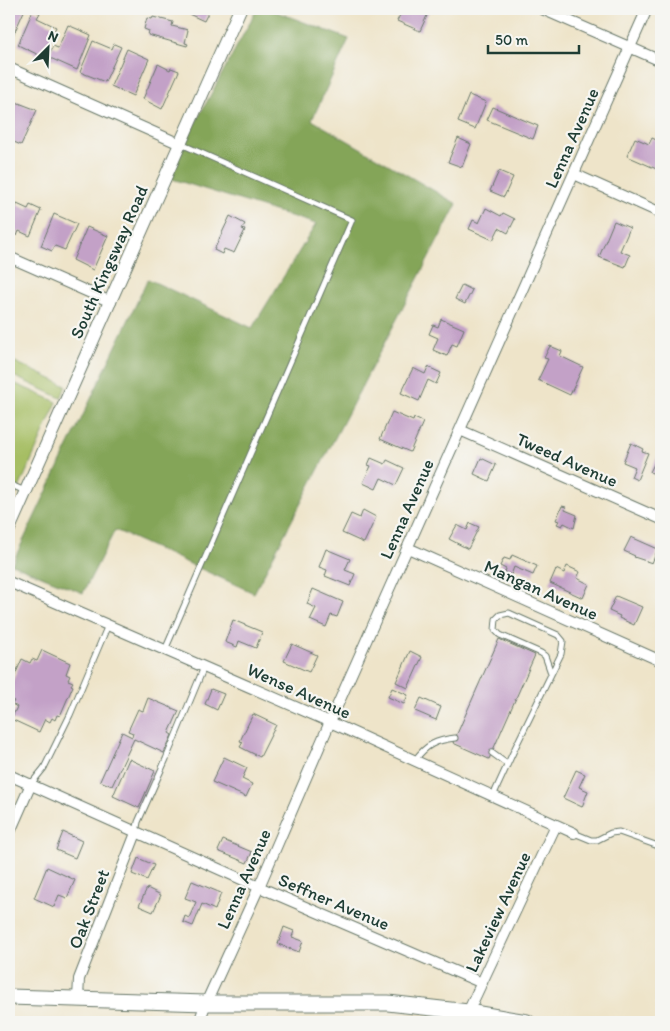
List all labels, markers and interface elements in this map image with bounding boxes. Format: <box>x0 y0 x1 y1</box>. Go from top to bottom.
north arrow <box>22 22 72 72</box>
scale bar <box>488 22 579 54</box>
text: N <box>45 27 61 46</box>
text: 50 m <box>495 31 528 49</box>
street label: Lenna Avenue <box>540 84 604 192</box>
street label: South Kingsway Road <box>65 182 153 342</box>
street label: Tweed Avenue <box>513 428 621 492</box>
street label: Lenna Avenue <box>375 455 439 563</box>
street label: Mangan Avenue <box>481 555 601 625</box>
street label: Wense Avenue <box>244 658 354 724</box>
street label: Lenna Avenue <box>212 825 276 933</box>
street label: Lakeview Avenue <box>460 848 536 976</box>
street label: Oak Street <box>64 866 114 952</box>
street label: Seffner Avenue <box>275 869 393 935</box>

